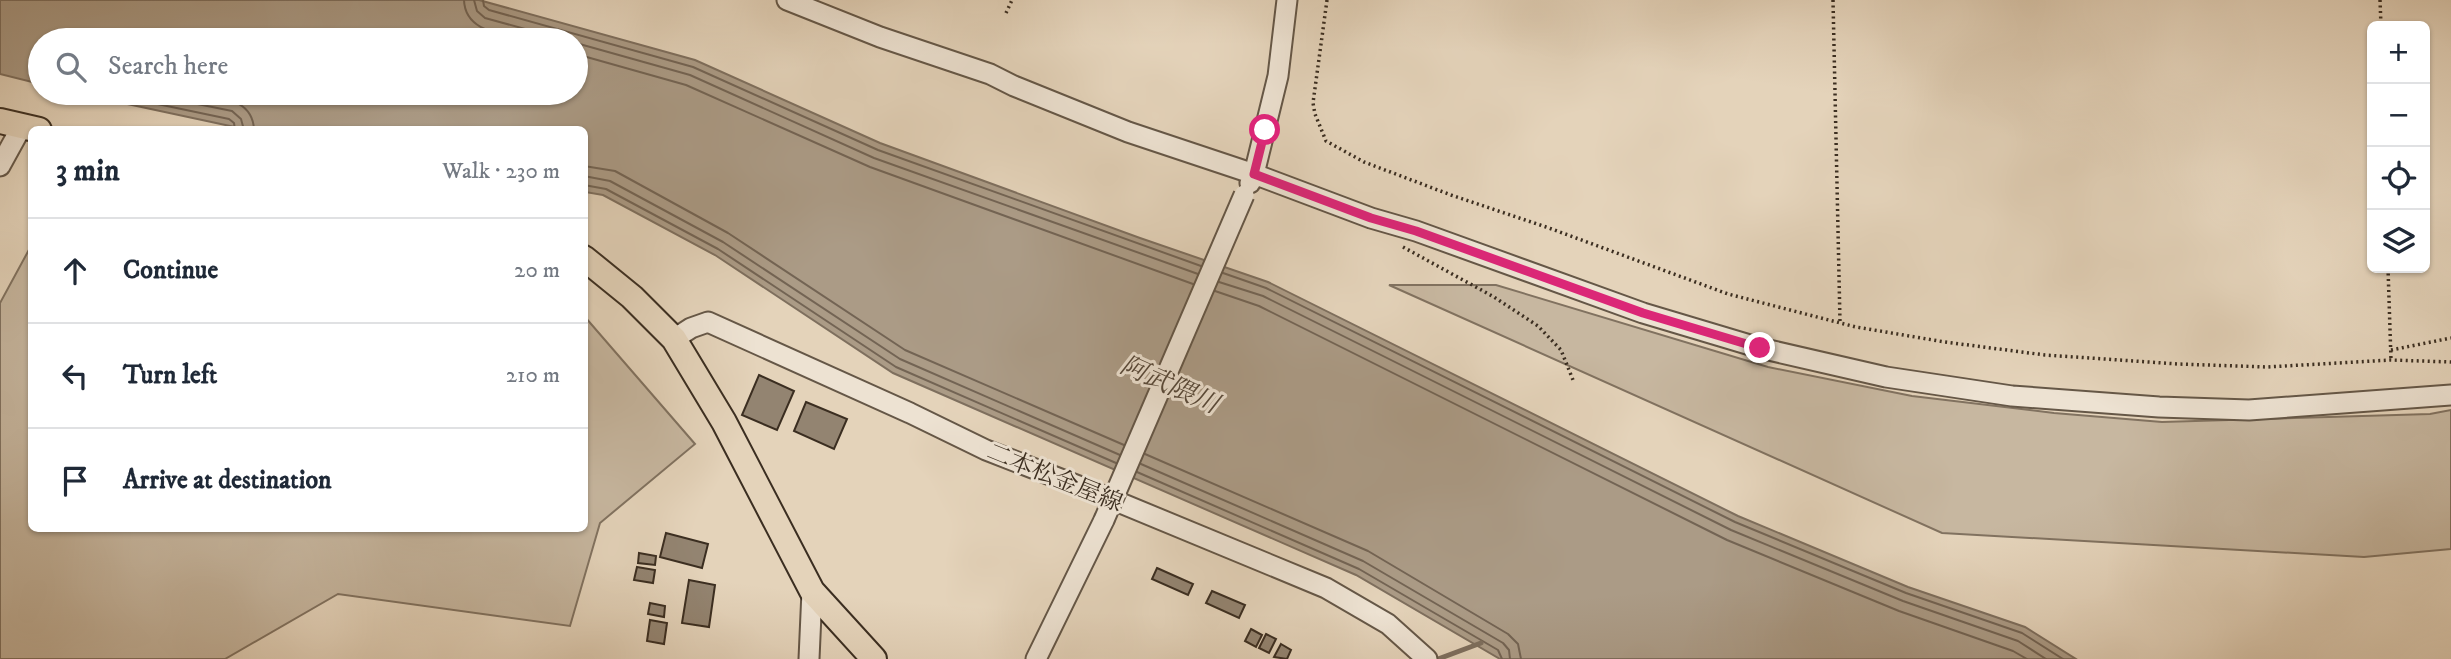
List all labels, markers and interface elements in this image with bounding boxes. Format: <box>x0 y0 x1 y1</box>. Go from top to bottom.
map controls <box>2367 21 2430 273</box>
button: + <box>2367 21 2430 84</box>
search box <box>28 28 588 105</box>
icon: search <box>52 48 90 86</box>
text: Search here <box>108 50 228 83</box>
button: − <box>2367 84 2430 147</box>
route start <box>1249 114 1280 145</box>
button: locate <box>2367 147 2430 210</box>
text: 3 min <box>56 153 120 190</box>
text: Walk · 230 m <box>442 157 560 186</box>
button: layers <box>2367 210 2430 273</box>
icon: ahead <box>56 252 94 290</box>
text: Continue <box>123 254 218 287</box>
text: 20 m <box>514 256 560 285</box>
route end <box>1744 332 1775 363</box>
water label: 阿武隈川 <box>1115 349 1226 423</box>
icon: left <box>56 357 94 395</box>
text: Turn left <box>123 359 217 392</box>
text: 210 m <box>506 361 560 390</box>
street label: 二本松金屋線 <box>982 437 1127 519</box>
icon: arrive <box>56 462 94 500</box>
text: Arrive at destination <box>123 464 332 497</box>

